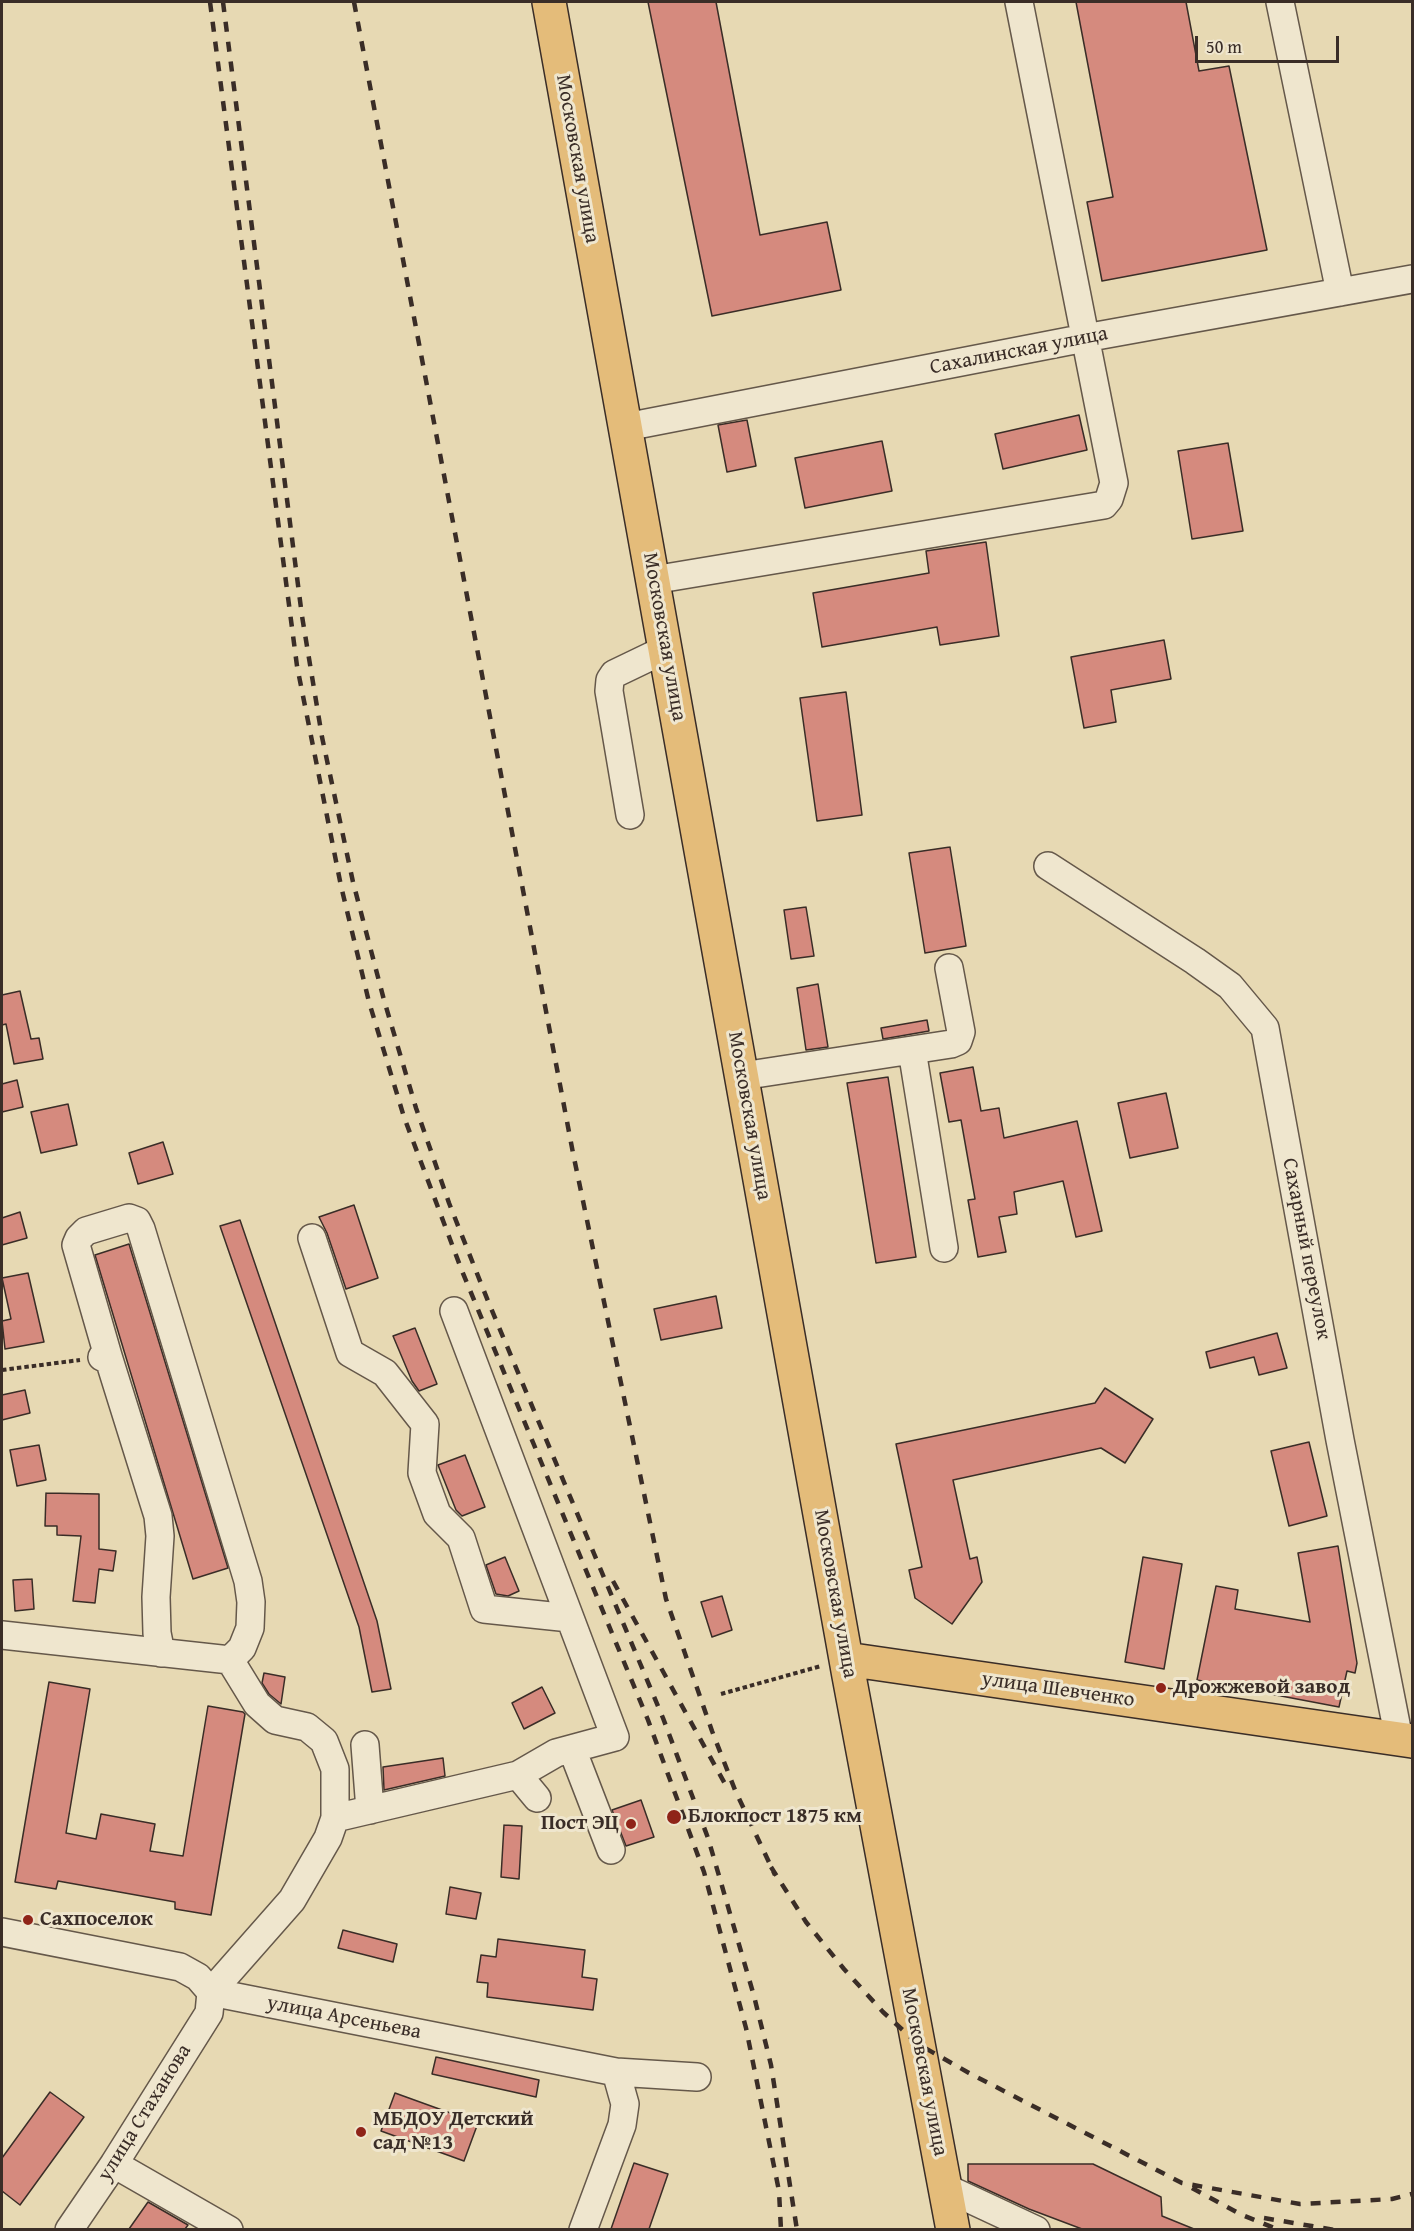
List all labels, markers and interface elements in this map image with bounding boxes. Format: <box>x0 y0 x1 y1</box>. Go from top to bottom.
scale bar <box>1198 24 1342 62</box>
text: 50 m <box>1206 33 1242 60</box>
street label: Московская улица <box>550 73 604 245</box>
street label: Сахалинская улица <box>928 321 1110 381</box>
street label: Московская улица <box>637 551 691 723</box>
street label: Московская улица <box>722 1030 776 1202</box>
street label: Сахарный переулок <box>1276 1156 1336 1342</box>
street label: Московская улица <box>808 1508 862 1680</box>
street label: улица Шевченко <box>980 1667 1136 1713</box>
place label: Дрожжевой завод <box>1173 1675 1350 1701</box>
marker: Дрожжевой завод <box>1154 1681 1168 1695</box>
place label: Блокпост 1875 км <box>688 1804 862 1830</box>
marker: Блокпост 1875 км <box>665 1808 683 1826</box>
place label: Пост ЭЦ <box>541 1811 619 1837</box>
marker: Пост ЭЦ <box>624 1817 638 1831</box>
place label: Сахпоселок <box>40 1907 153 1933</box>
marker: Сахпоселок <box>21 1913 35 1927</box>
street label: Московская улица <box>895 1986 953 2158</box>
street label: улица Арсеньева <box>265 1991 423 2045</box>
street label: улица Стаханова <box>93 2040 197 2186</box>
place label: МБДОУ Детский сад №13 <box>373 2107 533 2157</box>
marker: МБДОУ Детский сад №13 <box>354 2125 368 2139</box>

